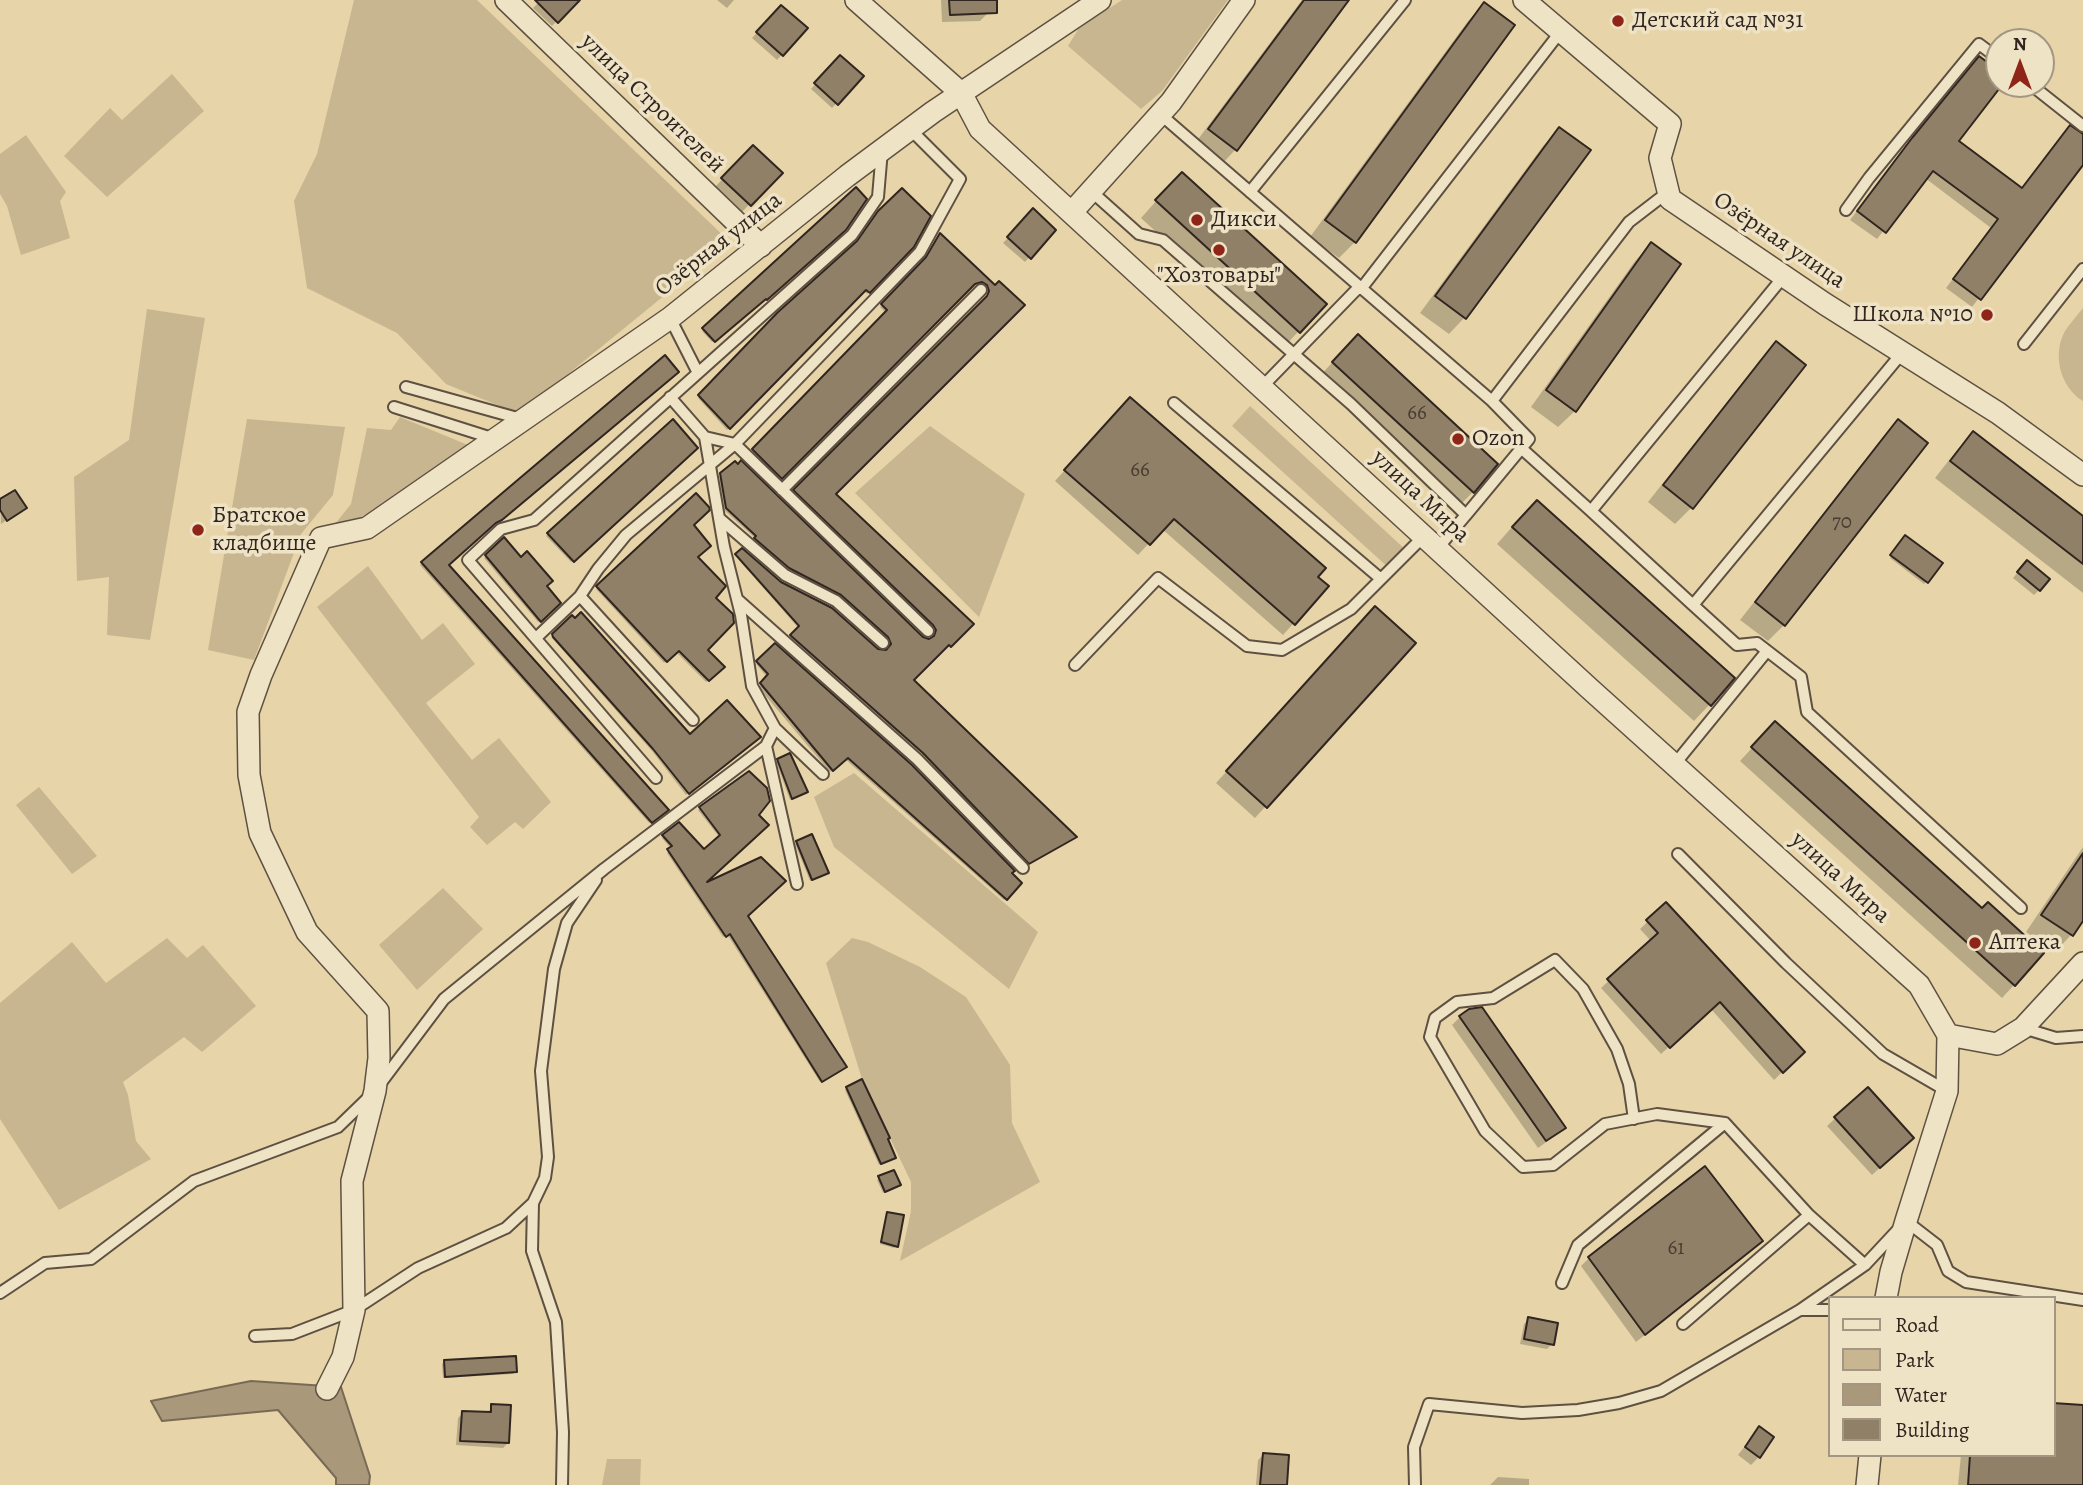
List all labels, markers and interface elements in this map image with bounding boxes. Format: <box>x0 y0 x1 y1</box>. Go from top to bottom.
place label: Детский сад №31 <box>1632 7 1803 35</box>
marker: Детский сад №31 <box>1610 13 1626 29</box>
street label: улица Строителей <box>574 28 730 180</box>
north arrow <box>1985 28 2055 98</box>
text: N <box>2013 31 2027 57</box>
street label: Озёрная улица <box>1707 186 1851 296</box>
street label: Озёрная улица <box>650 187 788 303</box>
place label: Дикси <box>1211 206 1277 234</box>
marker: Дикси <box>1189 212 1205 228</box>
marker: "Хозтовары" <box>1211 242 1227 258</box>
place label: "Хозтовары" <box>1157 262 1281 290</box>
place label: Школа №10 <box>1852 301 1973 329</box>
marker: Школа №10 <box>1979 307 1995 323</box>
house number: 66 <box>1407 401 1427 427</box>
place label: Ozon <box>1472 425 1525 453</box>
marker: Ozon <box>1450 431 1466 447</box>
street label: улица Мира <box>1365 444 1475 550</box>
house number: 66 <box>1130 458 1150 484</box>
place label: Братское кладбище <box>212 502 317 558</box>
house number: 70 <box>1832 510 1852 536</box>
marker: Братское кладбище <box>190 522 206 538</box>
street label: улица Мира <box>1784 826 1896 930</box>
place label: Аптека <box>1989 929 2061 957</box>
marker: Аптека <box>1967 935 1983 951</box>
house number: 61 <box>1668 1236 1684 1262</box>
legend <box>1828 1296 2055 1457</box>
text: Road <box>1895 1311 1939 1339</box>
text: Park <box>1895 1346 1934 1374</box>
text: Water <box>1895 1381 1947 1409</box>
text: Building <box>1895 1416 1969 1444</box>

